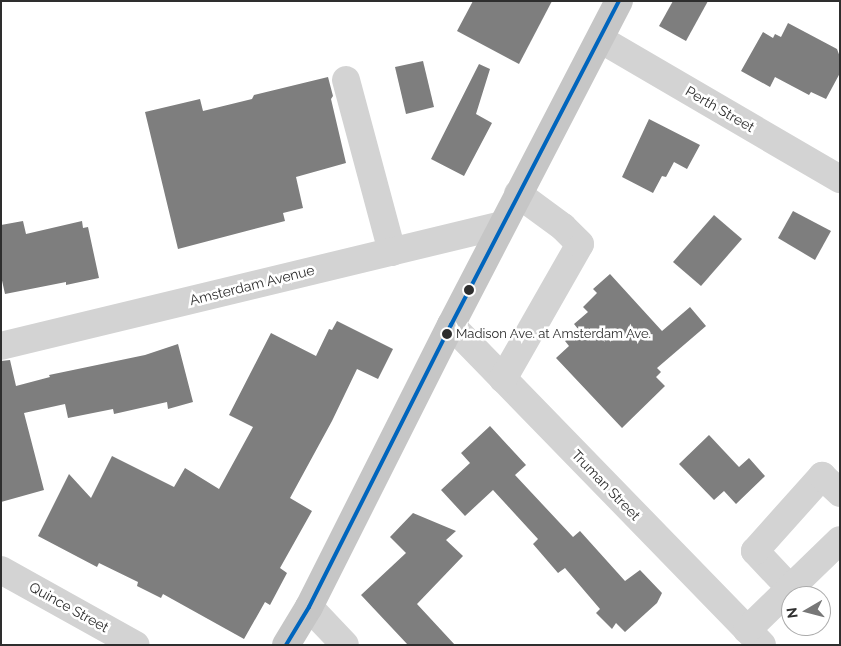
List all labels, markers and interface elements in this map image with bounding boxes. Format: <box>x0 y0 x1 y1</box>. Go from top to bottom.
street label: Perth Street <box>682 82 758 136</box>
street label: Amsterdam Avenue <box>188 261 316 309</box>
unlabelled marker <box>464 285 474 295</box>
place label: Madison Ave. at Amsterdam Ave. <box>456 326 652 342</box>
marker: Madison Ave. at Amsterdam Ave. <box>442 329 452 339</box>
street label: Truman Street <box>568 446 644 524</box>
street label: Quince Street <box>26 578 112 636</box>
north arrow <box>781 586 831 636</box>
text: N <box>783 607 801 619</box>

